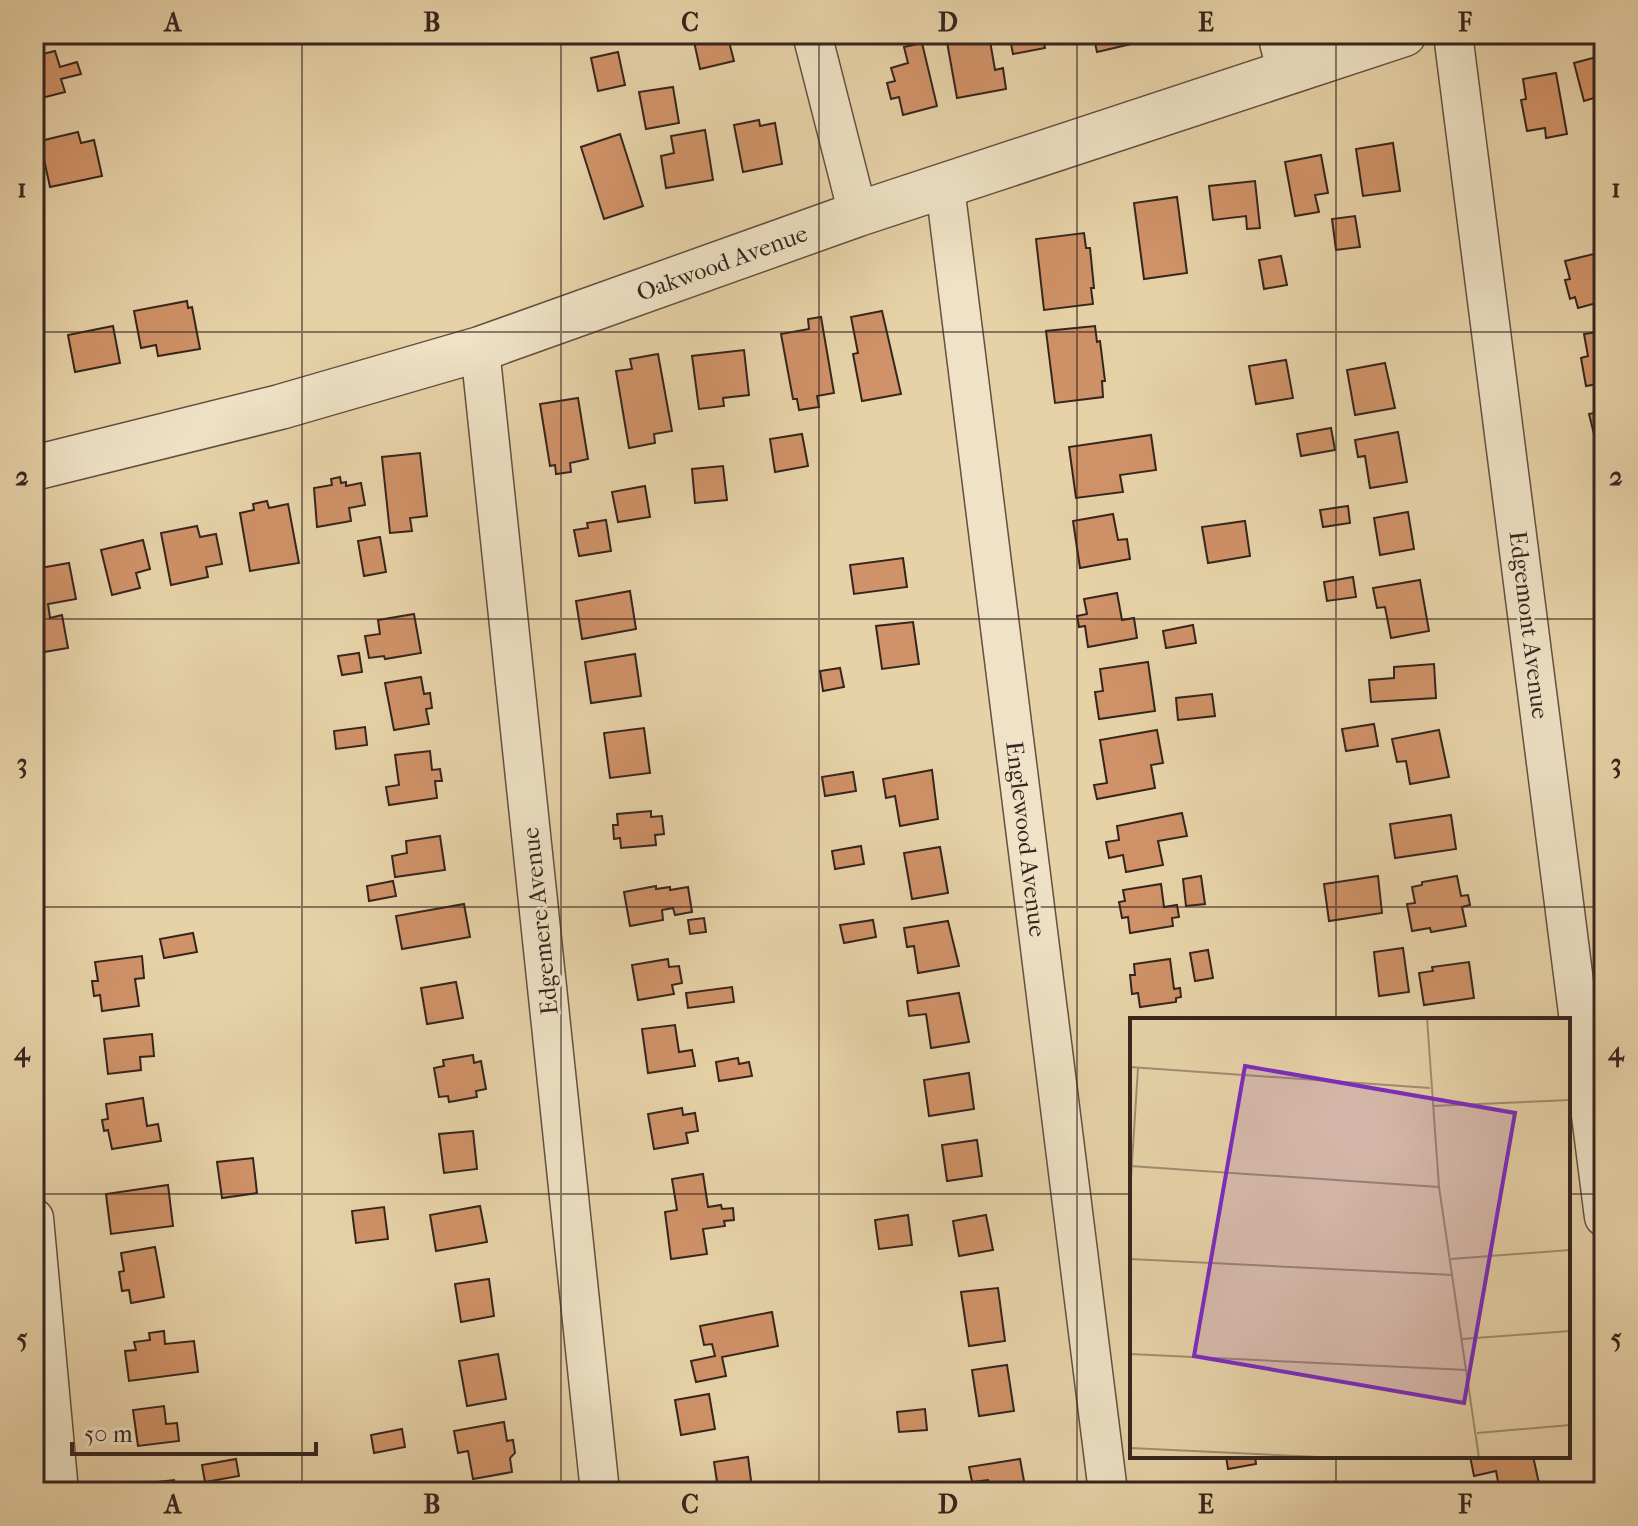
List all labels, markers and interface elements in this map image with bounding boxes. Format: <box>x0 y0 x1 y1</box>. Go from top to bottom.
text: A <box>163 7 183 38</box>
text: B <box>424 7 441 38</box>
text: C <box>681 7 699 38</box>
text: D <box>938 7 958 38</box>
text: E <box>1198 7 1214 38</box>
text: F <box>1457 7 1472 38</box>
text: 1 <box>17 173 27 204</box>
text: 1 <box>1611 173 1621 204</box>
street label: Oakwood Avenue <box>633 219 811 307</box>
text: 2 <box>15 461 29 492</box>
text: 2 <box>1609 461 1623 492</box>
street label: Edgemont Avenue <box>1504 529 1554 721</box>
street label: Englewood Avenue <box>1000 740 1052 939</box>
text: 3 <box>17 748 27 779</box>
text: 3 <box>1611 748 1621 779</box>
street label: Edgemere Avenue <box>516 826 564 1016</box>
inset map <box>1130 1018 1570 1458</box>
text: 4 <box>13 1036 31 1068</box>
text: 4 <box>1607 1036 1625 1068</box>
text: 5 <box>16 1323 28 1354</box>
text: 5 <box>1610 1323 1622 1354</box>
scale bar <box>72 1406 316 1456</box>
text: 50 m <box>84 1420 133 1448</box>
text: A <box>163 1489 183 1520</box>
text: B <box>424 1489 441 1520</box>
text: C <box>681 1489 699 1520</box>
text: D <box>938 1489 958 1520</box>
text: E <box>1198 1489 1214 1520</box>
text: F <box>1457 1489 1472 1520</box>

